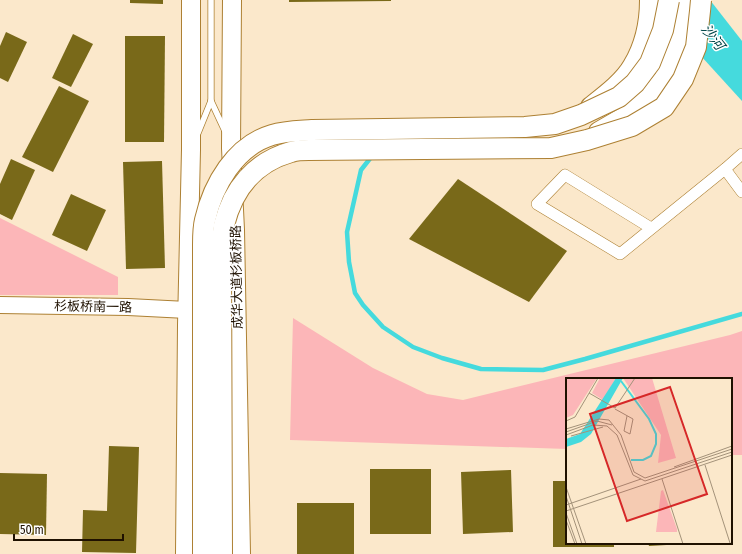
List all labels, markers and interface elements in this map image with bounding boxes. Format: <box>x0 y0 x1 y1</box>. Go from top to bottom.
water label: 沙河 <box>697 21 730 56</box>
street label: 成华大道杉板桥路 <box>228 225 245 329</box>
street label: 杉板桥南一路 <box>54 298 132 315</box>
inset map <box>566 378 732 544</box>
scale bar <box>14 516 123 542</box>
text: 50 m <box>20 523 44 537</box>

